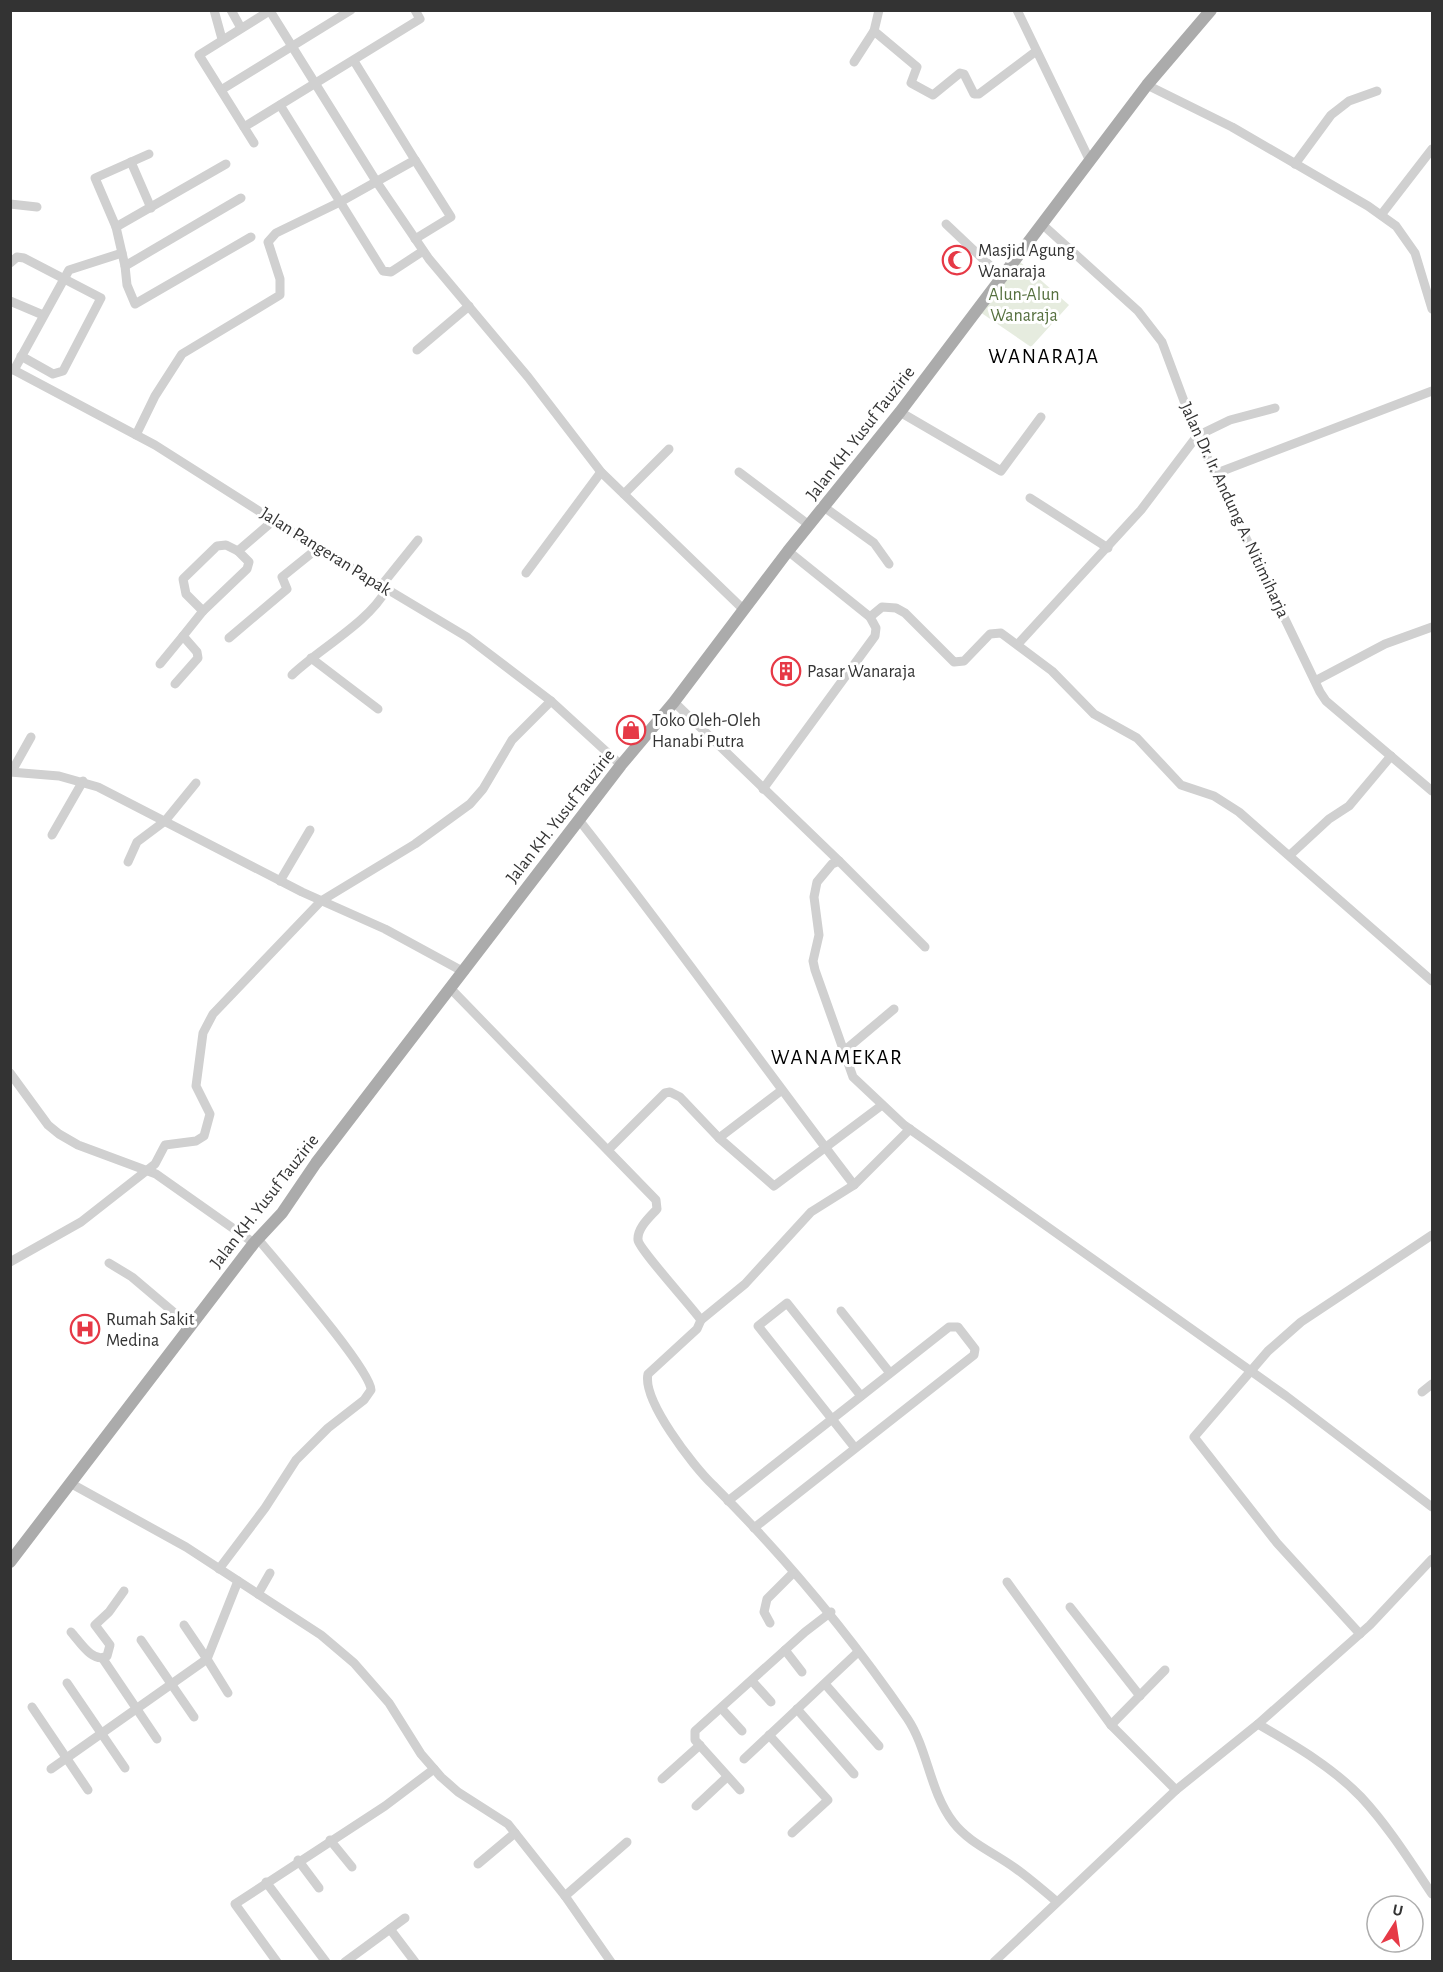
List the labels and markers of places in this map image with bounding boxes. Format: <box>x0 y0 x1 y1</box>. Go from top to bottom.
place label: Masjid Agung Wanaraja <box>978 242 1075 281</box>
mosque icon: Masjid Agung Wanaraja <box>941 244 973 276</box>
building icon: Pasar Wanaraja <box>770 655 802 687</box>
place label: Pasar Wanaraja <box>807 663 916 681</box>
place label: Toko Oleh-Oleh Hanabi Putra <box>652 712 761 751</box>
shop icon: Toko Oleh-Oleh Hanabi Putra <box>615 714 647 746</box>
place label: Rumah Sakit Medina <box>106 1311 195 1350</box>
hospital icon: Rumah Sakit Medina <box>69 1313 101 1345</box>

